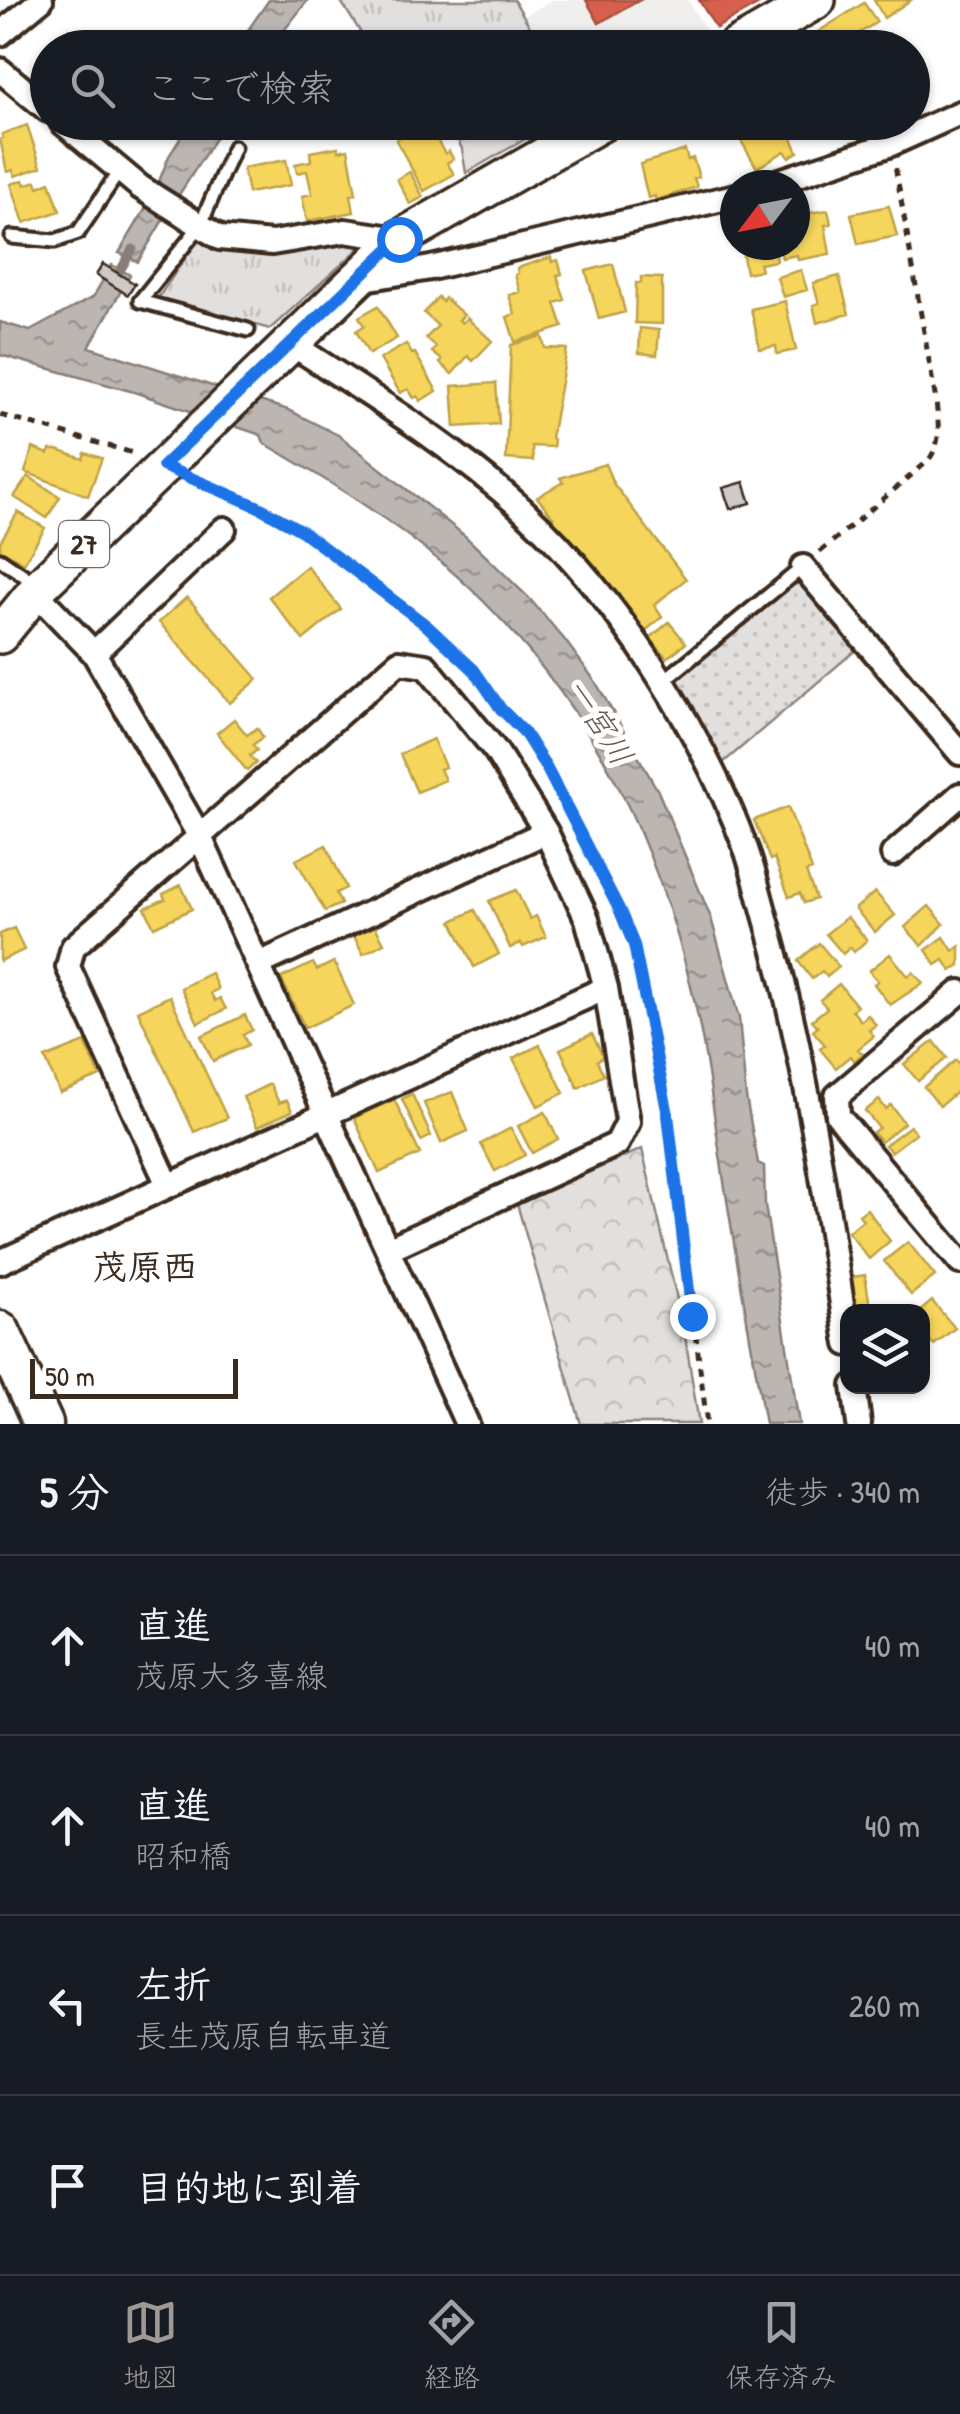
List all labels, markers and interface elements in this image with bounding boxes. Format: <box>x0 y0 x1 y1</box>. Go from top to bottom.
search box <box>30 30 930 140</box>
icon: search <box>65 58 120 113</box>
text: ここで検索 <box>145 61 335 113</box>
north arrow <box>720 170 810 260</box>
route start <box>377 217 423 263</box>
road number: 27 <box>59 521 109 567</box>
water label: 一宮川 <box>556 669 644 773</box>
district label: 茂原西 <box>92 1243 198 1290</box>
route end <box>670 1294 716 1340</box>
map controls <box>840 1304 930 1394</box>
button: layers <box>840 1304 930 1394</box>
scale bar <box>30 1354 238 1398</box>
text: 50 m <box>45 1357 95 1395</box>
text: 5 分 <box>40 1463 109 1520</box>
text: 徒歩 · 340 m <box>765 1470 920 1513</box>
text: 直進 <box>135 1598 211 1650</box>
icon: ahead <box>40 1618 95 1673</box>
text: 40 m <box>865 1624 920 1667</box>
text: 茂原大多喜線 <box>135 1654 327 1697</box>
text: 直進 <box>135 1778 211 1830</box>
icon: ahead <box>40 1798 95 1853</box>
text: 40 m <box>865 1804 920 1847</box>
text: 昭和橋 <box>135 1834 231 1877</box>
text: 左折 <box>135 1958 211 2010</box>
icon: left <box>40 1978 95 2033</box>
text: 260 m <box>849 1984 920 2027</box>
text: 長生茂原自転車道 <box>135 2014 391 2057</box>
icon: arrive <box>40 2158 95 2213</box>
text: 目的地に到着 <box>135 2161 363 2213</box>
tab: 地図 <box>123 2295 179 2396</box>
tab: 経路 <box>424 2295 480 2396</box>
tab: 保存済み <box>725 2295 837 2396</box>

